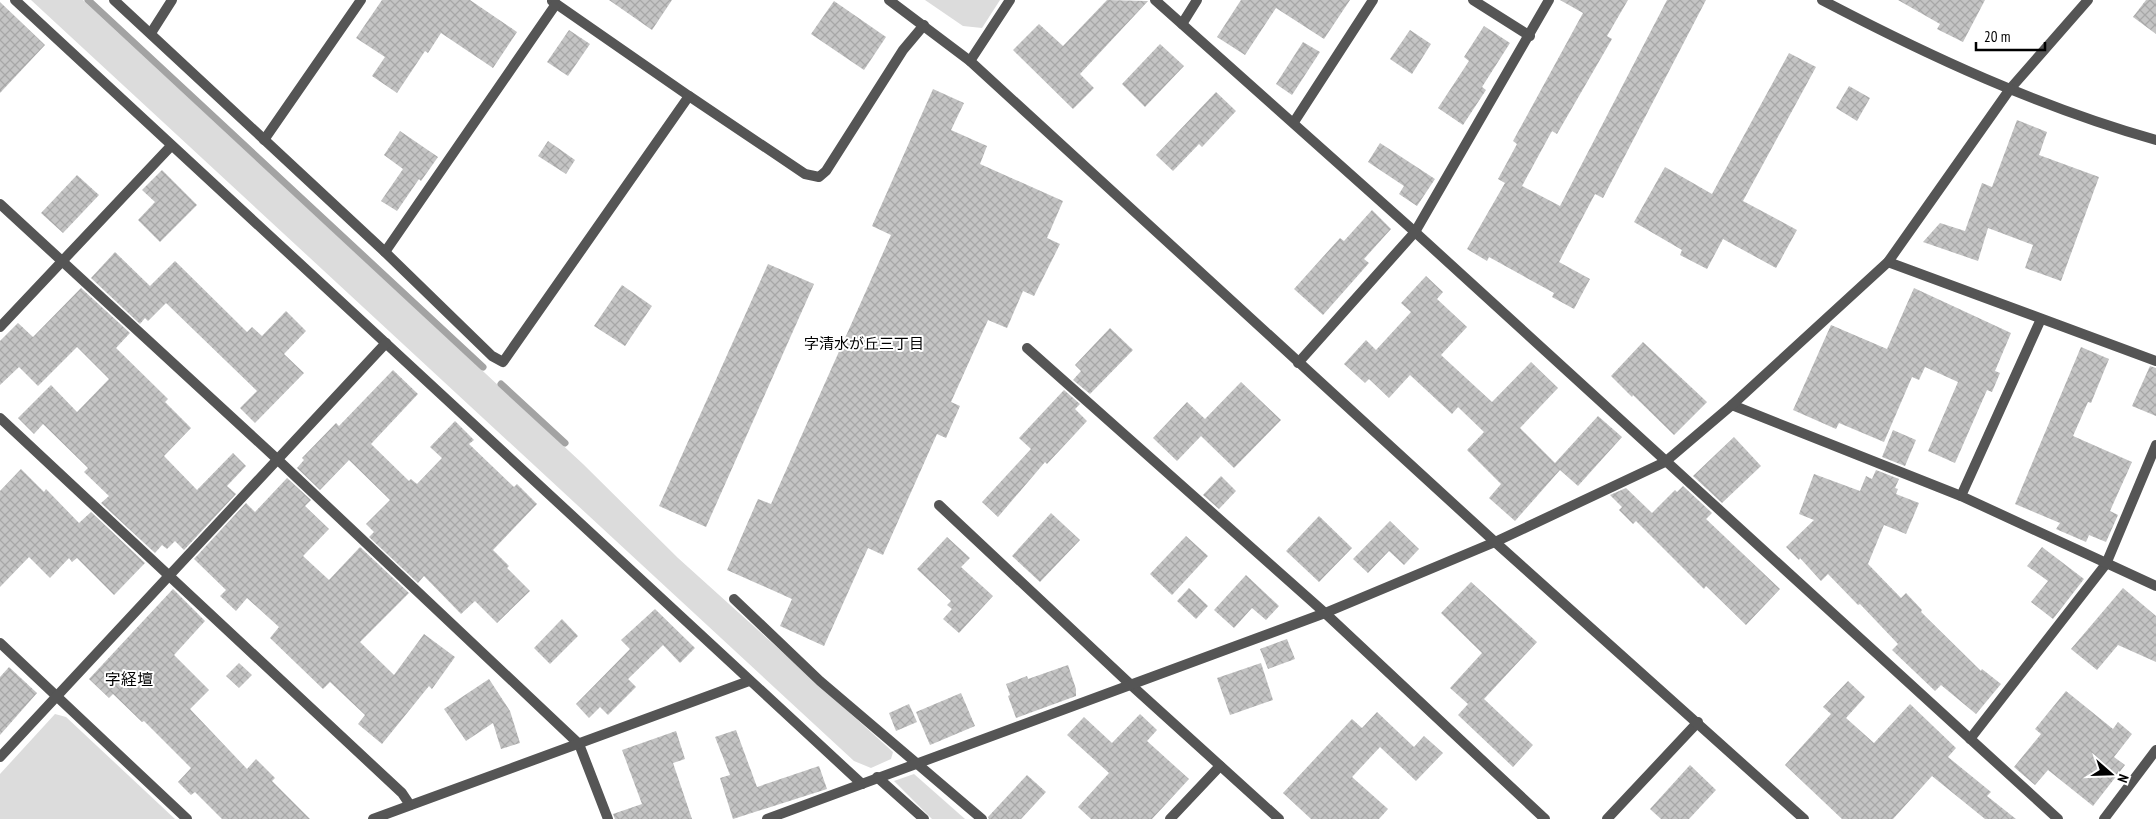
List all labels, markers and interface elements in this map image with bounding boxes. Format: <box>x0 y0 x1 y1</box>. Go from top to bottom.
scale bar <box>1976 20 2045 52</box>
text: 20 m <box>1984 27 2010 46</box>
district label: 字清水が丘三丁目 <box>804 334 924 353</box>
district label: 字経壇 <box>105 669 153 689</box>
north arrow <box>2086 749 2136 799</box>
text: N <box>2113 772 2133 785</box>

